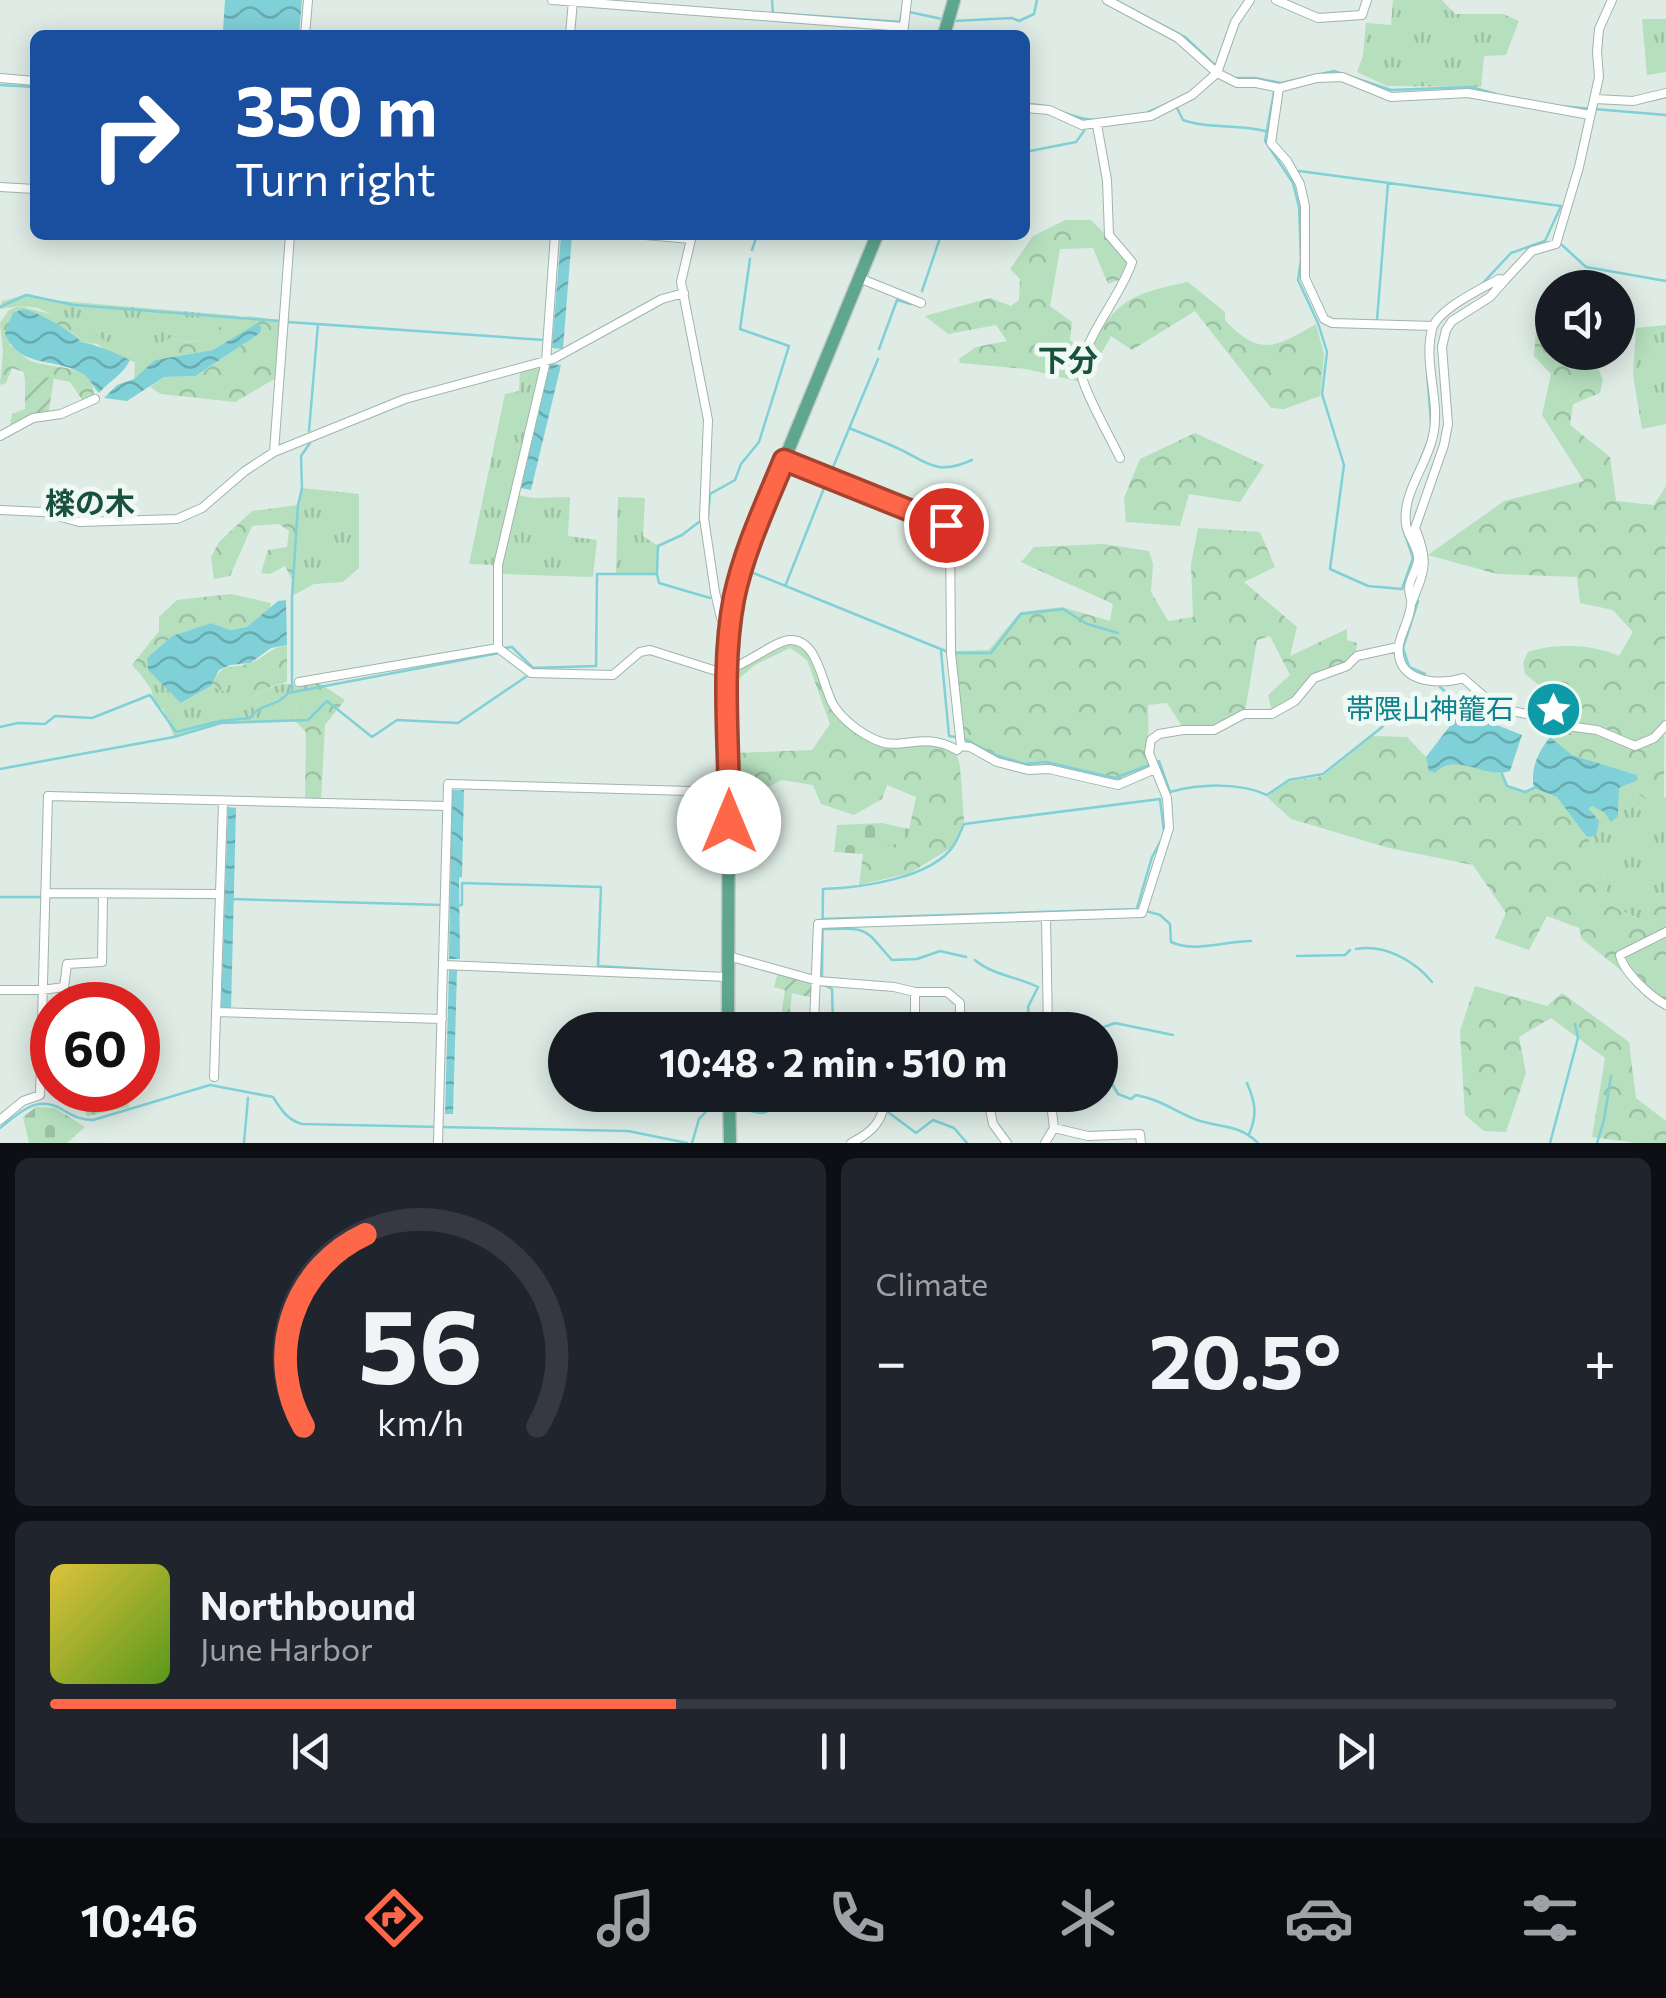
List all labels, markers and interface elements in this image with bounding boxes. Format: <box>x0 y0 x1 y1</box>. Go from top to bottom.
text: 350 m <box>235 65 438 150</box>
icon: right <box>70 70 200 200</box>
text: Turn right <box>235 150 436 205</box>
map controls <box>1535 270 1635 370</box>
button: sound <box>1535 270 1635 370</box>
district label: 下分 <box>1038 340 1098 377</box>
district label: 檪の木 <box>45 483 135 520</box>
pin <box>904 483 989 568</box>
icon: arrive <box>919 498 974 553</box>
place icon: 帯隈山神籠石 <box>1523 679 1583 739</box>
place label: 帯隈山神籠石 <box>1346 691 1514 725</box>
position arrow <box>677 770 781 874</box>
speed limit sign: 60 <box>30 982 160 1112</box>
text: 10:48 · 2 min · 510 m <box>659 1038 1007 1085</box>
text: Climate <box>876 1263 988 1303</box>
text: 56 <box>358 1278 483 1405</box>
text: 20.5° <box>1149 1313 1341 1404</box>
text: − <box>876 1326 907 1393</box>
text: + <box>1584 1326 1616 1393</box>
text: km/h <box>377 1400 464 1443</box>
text: Northbound <box>200 1581 416 1628</box>
text: June Harbor <box>200 1628 373 1668</box>
icon: previous <box>284 1724 339 1779</box>
icon: pause <box>806 1724 861 1779</box>
icon: next <box>1328 1724 1383 1779</box>
icon: directions <box>359 1883 429 1953</box>
icon: music <box>591 1883 661 1953</box>
icon: phone <box>822 1883 892 1953</box>
icon: climate <box>1053 1883 1123 1953</box>
icon: car <box>1284 1883 1354 1953</box>
icon: filters <box>1515 1883 1585 1953</box>
text: 10:46 <box>81 1891 198 1946</box>

